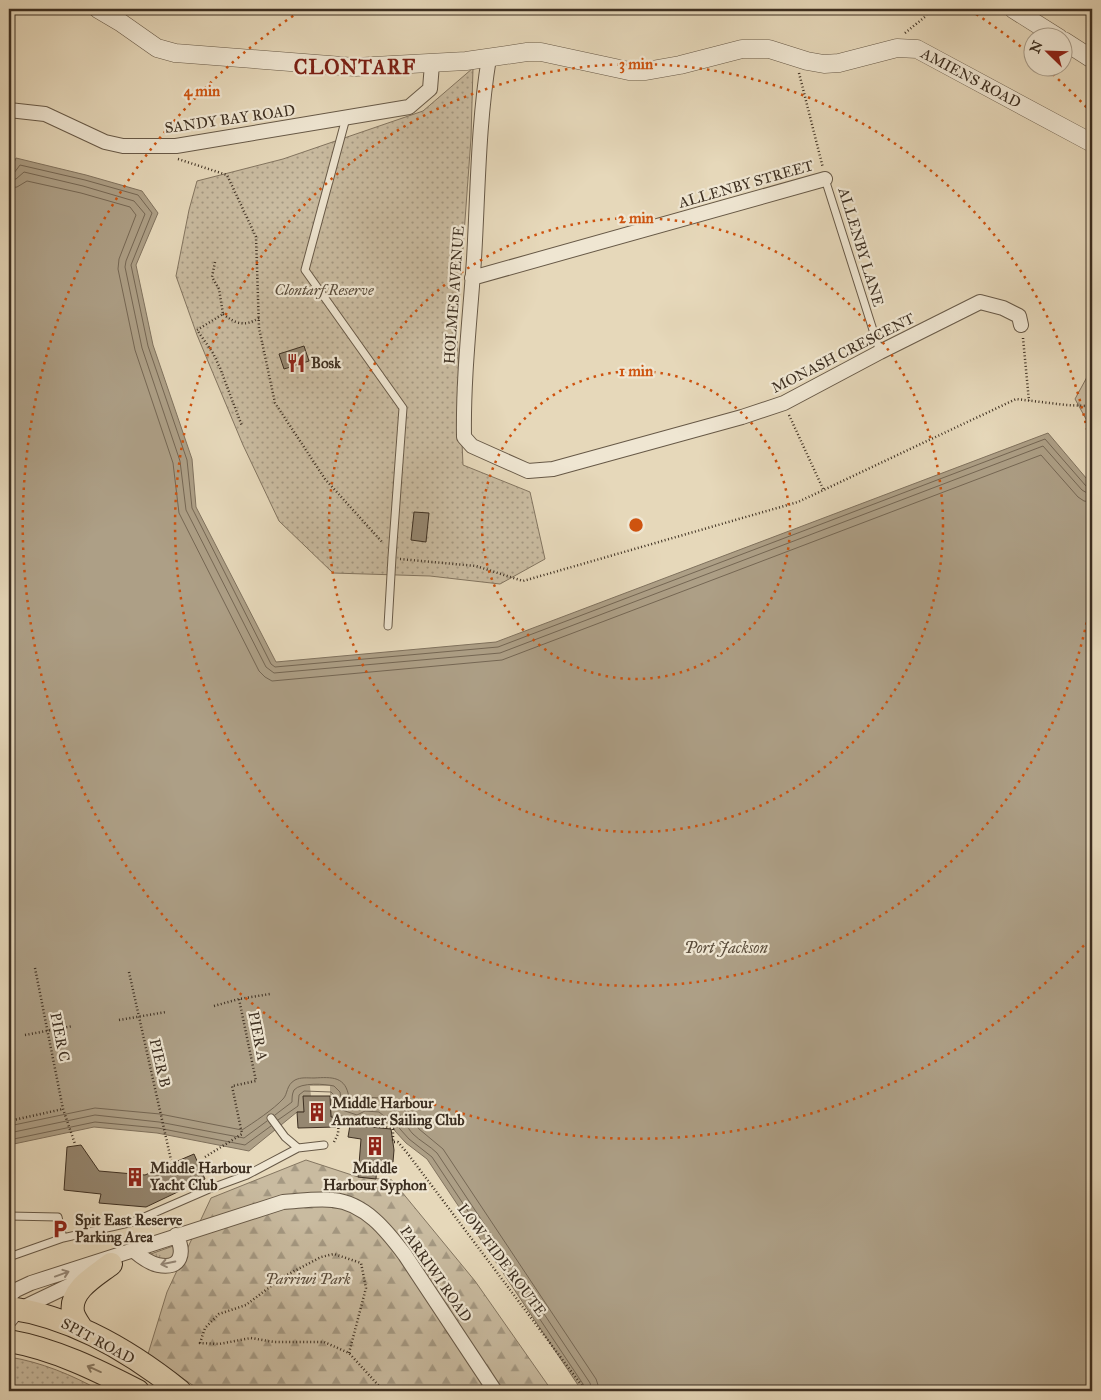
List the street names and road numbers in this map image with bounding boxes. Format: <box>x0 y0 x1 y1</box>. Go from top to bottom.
street label: AMIENS ROAD <box>917 44 1024 112</box>
street label: SANDY BAY ROAD <box>164 101 297 137</box>
street label: ALLENBY STREET <box>676 156 816 212</box>
street label: ALLENBY LANE <box>834 184 888 309</box>
street label: HOLMES AVENUE <box>440 225 468 365</box>
street label: MONASH CRESCENT <box>768 309 918 397</box>
street label: PIER A <box>244 1010 272 1062</box>
street label: PIER C <box>46 1011 74 1063</box>
street label: PIER B <box>146 1037 174 1089</box>
street label: LOW TIDE ROUTE <box>454 1200 550 1320</box>
street label: PARRIWI ROAD <box>396 1222 476 1326</box>
street label: SPIT ROAD <box>58 1314 138 1368</box>

